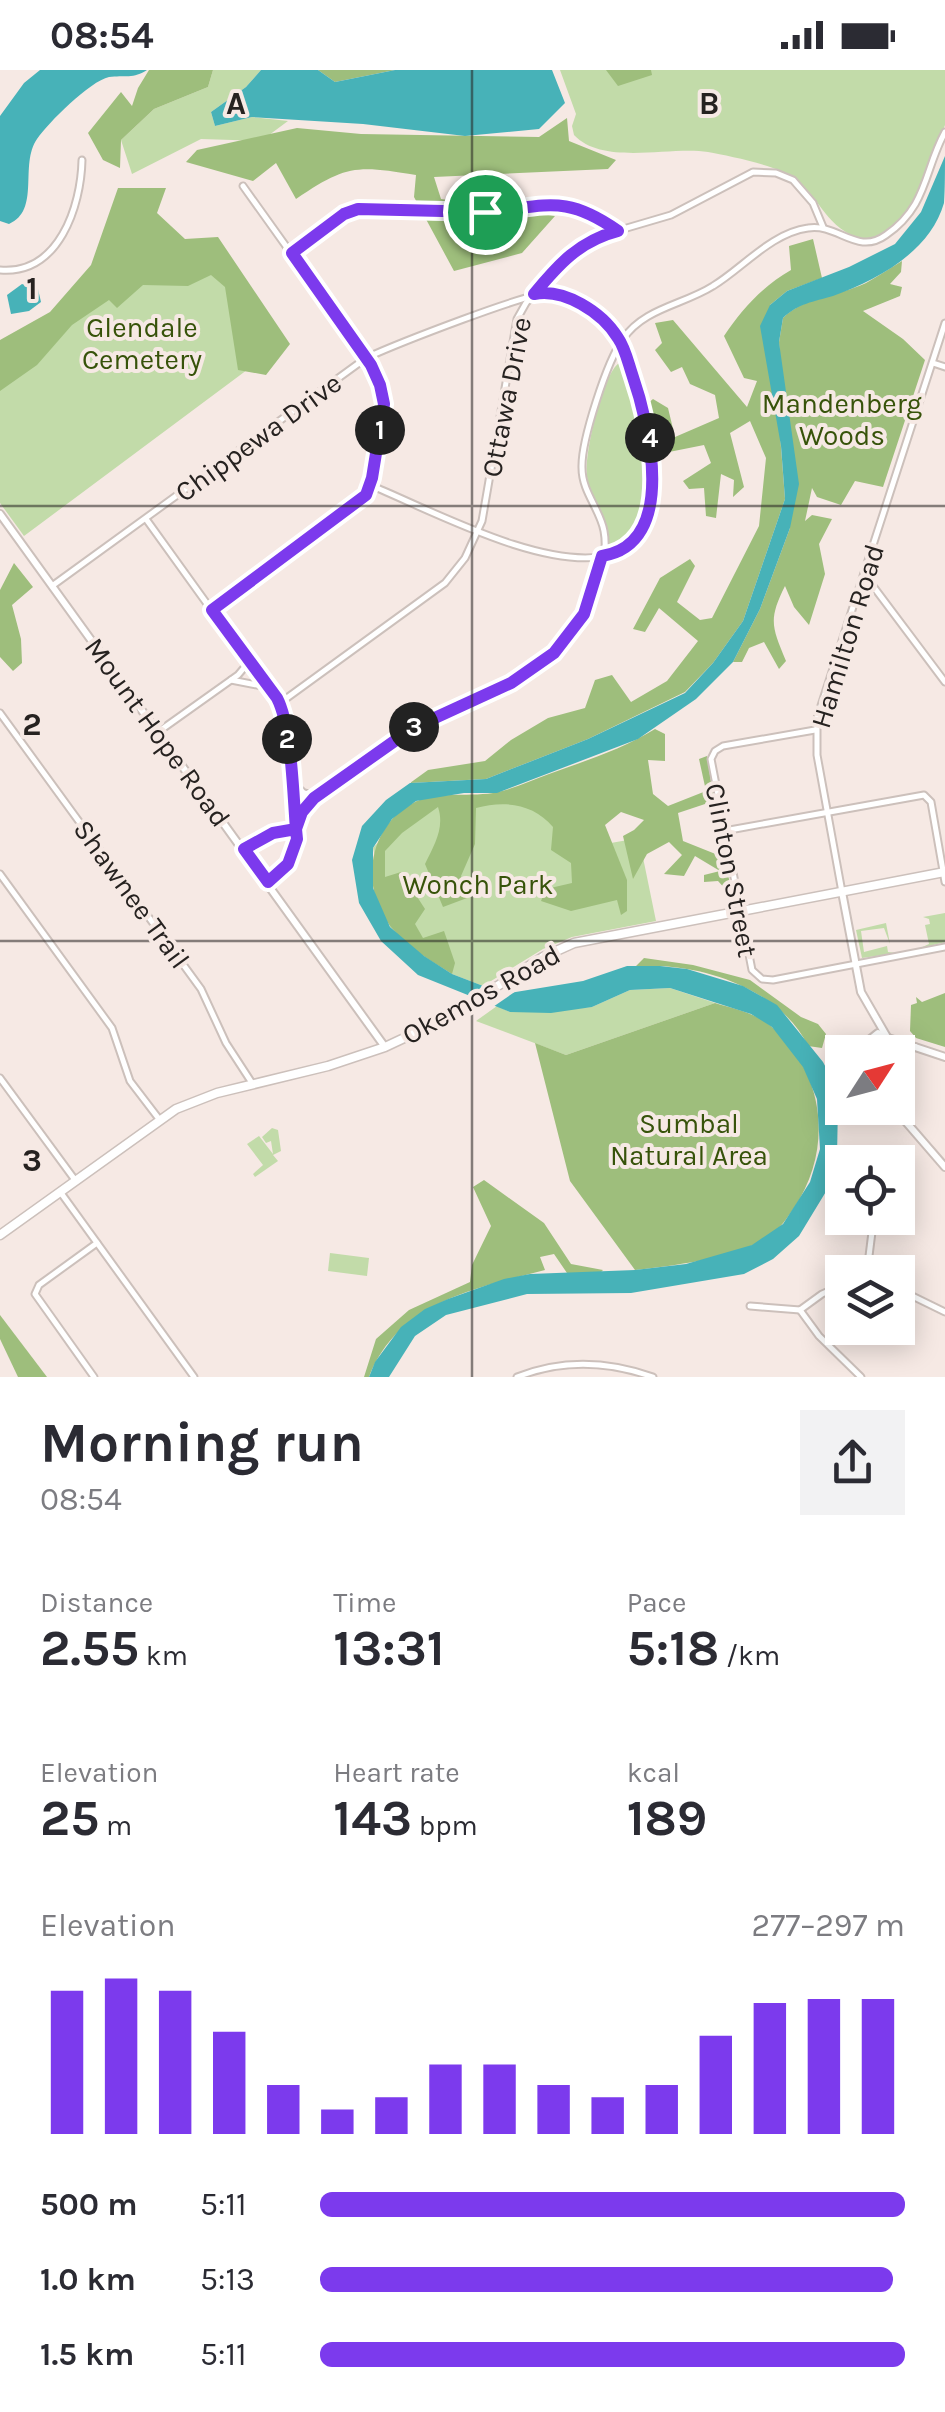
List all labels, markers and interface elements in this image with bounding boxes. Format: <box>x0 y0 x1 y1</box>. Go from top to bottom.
text: 08:54 <box>50 13 154 58</box>
text: A <box>226 85 246 122</box>
text: B <box>699 85 719 122</box>
pin <box>443 170 528 255</box>
icon: arrive <box>458 185 513 240</box>
text: 1 <box>26 270 38 307</box>
park label: Glendale Cemetery <box>82 311 202 376</box>
street label: Ottawa Drive <box>475 314 538 480</box>
street label: Chippewa Drive <box>169 366 348 509</box>
park label: Mandenberg Woods <box>762 387 922 452</box>
pin: 1 <box>355 405 405 455</box>
text: 1 <box>375 413 385 446</box>
pin: 4 <box>625 413 675 463</box>
text: 4 <box>642 421 658 454</box>
street label: Hamilton Road <box>804 540 891 732</box>
street label: Mount Hope Road <box>78 631 237 833</box>
pin: 3 <box>389 702 439 752</box>
text: 2 <box>22 706 42 743</box>
text: 3 <box>405 710 423 743</box>
pin: 2 <box>262 714 312 764</box>
text: 2 <box>279 722 295 755</box>
street label: Clinton Street <box>698 780 765 960</box>
street label: Shawnee Trail <box>67 814 197 975</box>
park label: Wonch Park <box>402 868 554 901</box>
street label: Okemos Road <box>396 937 566 1051</box>
north arrow <box>825 1035 915 1125</box>
map controls <box>825 1035 915 1345</box>
park label: Sumbal Natural Area <box>610 1107 768 1172</box>
text: 3 <box>22 1142 42 1179</box>
button: locate <box>825 1145 915 1235</box>
button: layers <box>825 1255 915 1345</box>
button: share <box>800 1410 905 1515</box>
text: Morning run <box>40 1411 364 1475</box>
text: 08:54 <box>40 1481 122 1518</box>
text: Distance <box>40 1586 153 1619</box>
text: Time <box>333 1586 396 1619</box>
text: Pace <box>627 1586 686 1619</box>
text: 2.55 <box>40 1619 139 1678</box>
text: 13:31 <box>333 1619 445 1678</box>
text: 5:18 <box>627 1619 719 1678</box>
text: km <box>139 1639 188 1672</box>
text: /km <box>719 1639 780 1672</box>
text: Elevation <box>40 1756 159 1789</box>
text: Heart rate <box>333 1756 460 1789</box>
text: kcal <box>627 1756 680 1789</box>
text: 25 <box>40 1789 99 1848</box>
text: 143 <box>333 1789 412 1848</box>
text: 189 <box>627 1789 707 1848</box>
text: m <box>99 1809 132 1842</box>
text: bpm <box>412 1809 478 1842</box>
text: Elevation <box>40 1907 175 1944</box>
text: 277–297 m <box>752 1907 905 1944</box>
text: 500 m <box>40 2186 138 2223</box>
text: 5:11 <box>200 2186 247 2223</box>
text: 1.0 km <box>40 2261 136 2298</box>
text: 5:13 <box>200 2261 255 2298</box>
text: 1.5 km <box>40 2336 134 2373</box>
text: 5:11 <box>200 2336 247 2373</box>

